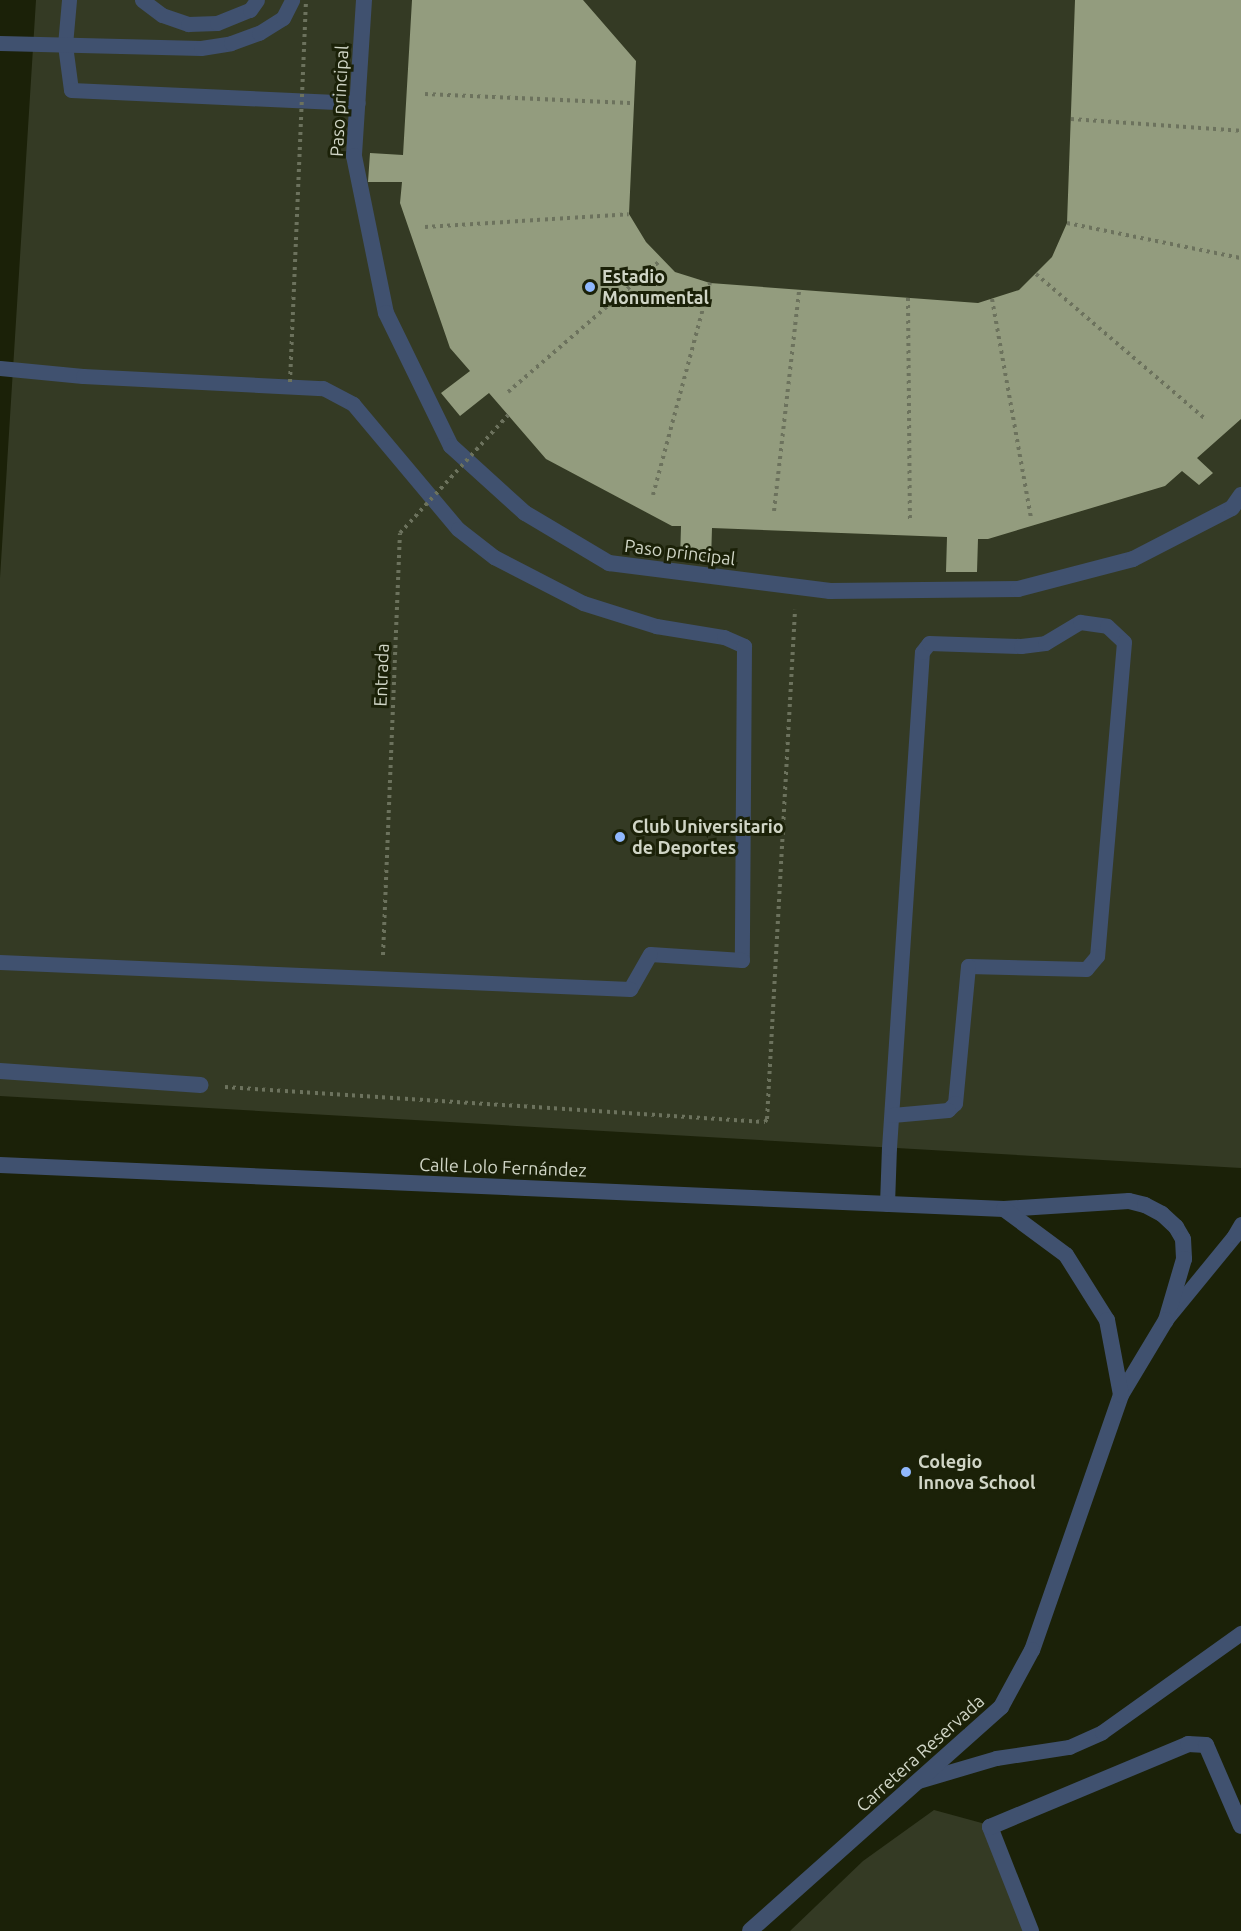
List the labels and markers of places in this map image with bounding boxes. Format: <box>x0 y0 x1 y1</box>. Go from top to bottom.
place label: Estadio Monumental <box>602 266 709 308</box>
marker: Estadio Monumental <box>583 280 597 294</box>
place label: Club Universitario de Deportes <box>632 816 784 858</box>
marker: Club Universitario de Deportes <box>613 830 627 844</box>
place label: Colegio Innova School <box>918 1451 1035 1494</box>
marker: Colegio Innova School <box>899 1465 913 1479</box>

